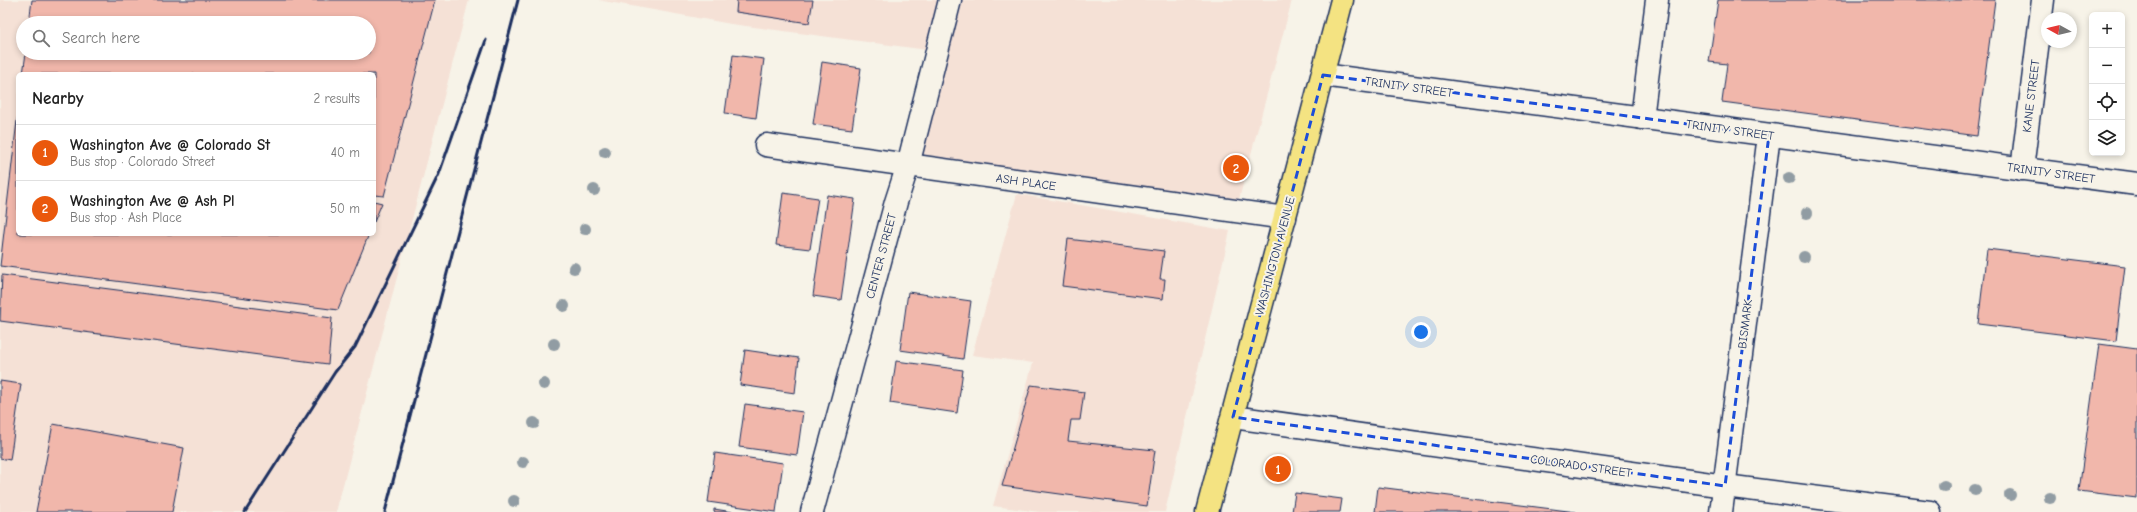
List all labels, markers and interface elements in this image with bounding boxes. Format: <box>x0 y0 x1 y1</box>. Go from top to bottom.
north arrow <box>2041 12 2077 48</box>
map controls <box>2089 12 2125 156</box>
button: + <box>2089 12 2125 48</box>
search box <box>16 16 376 60</box>
icon: search <box>30 27 52 49</box>
text: Search here <box>62 29 140 47</box>
button: − <box>2089 48 2125 84</box>
street label: KANE STREET <box>2020 58 2043 133</box>
street label: TRINITY STREET <box>1364 74 1455 100</box>
button: locate <box>2089 84 2125 120</box>
text: Nearby <box>32 89 83 108</box>
text: 2 results <box>313 91 360 106</box>
street label: TRINITY STREET <box>1685 117 1776 143</box>
button: layers <box>2089 120 2125 156</box>
text: Washington Ave @ Colorado St <box>70 136 270 154</box>
text: 1 <box>42 145 48 160</box>
text: 40 m <box>331 145 360 160</box>
pin: 2 <box>1223 153 1249 183</box>
text: Bus stop · Colorado Street <box>70 154 215 169</box>
street label: TRINITY STREET <box>2006 160 2097 186</box>
street label: ASH PLACE <box>995 171 1057 193</box>
text: Washington Ave @ Ash Pl <box>70 192 235 210</box>
street label: WASHINGTON AVENUE <box>1252 195 1298 317</box>
text: 2 <box>42 201 48 216</box>
text: 50 m <box>330 201 360 216</box>
text: Bus stop · Ash Place <box>70 210 182 225</box>
street label: CENTER STREET <box>863 211 899 300</box>
street label: BISMARK <box>1735 298 1755 350</box>
your location <box>1411 322 1431 342</box>
street label: COLORADO STREET <box>1529 452 1633 480</box>
pin: 1 <box>1265 454 1291 484</box>

